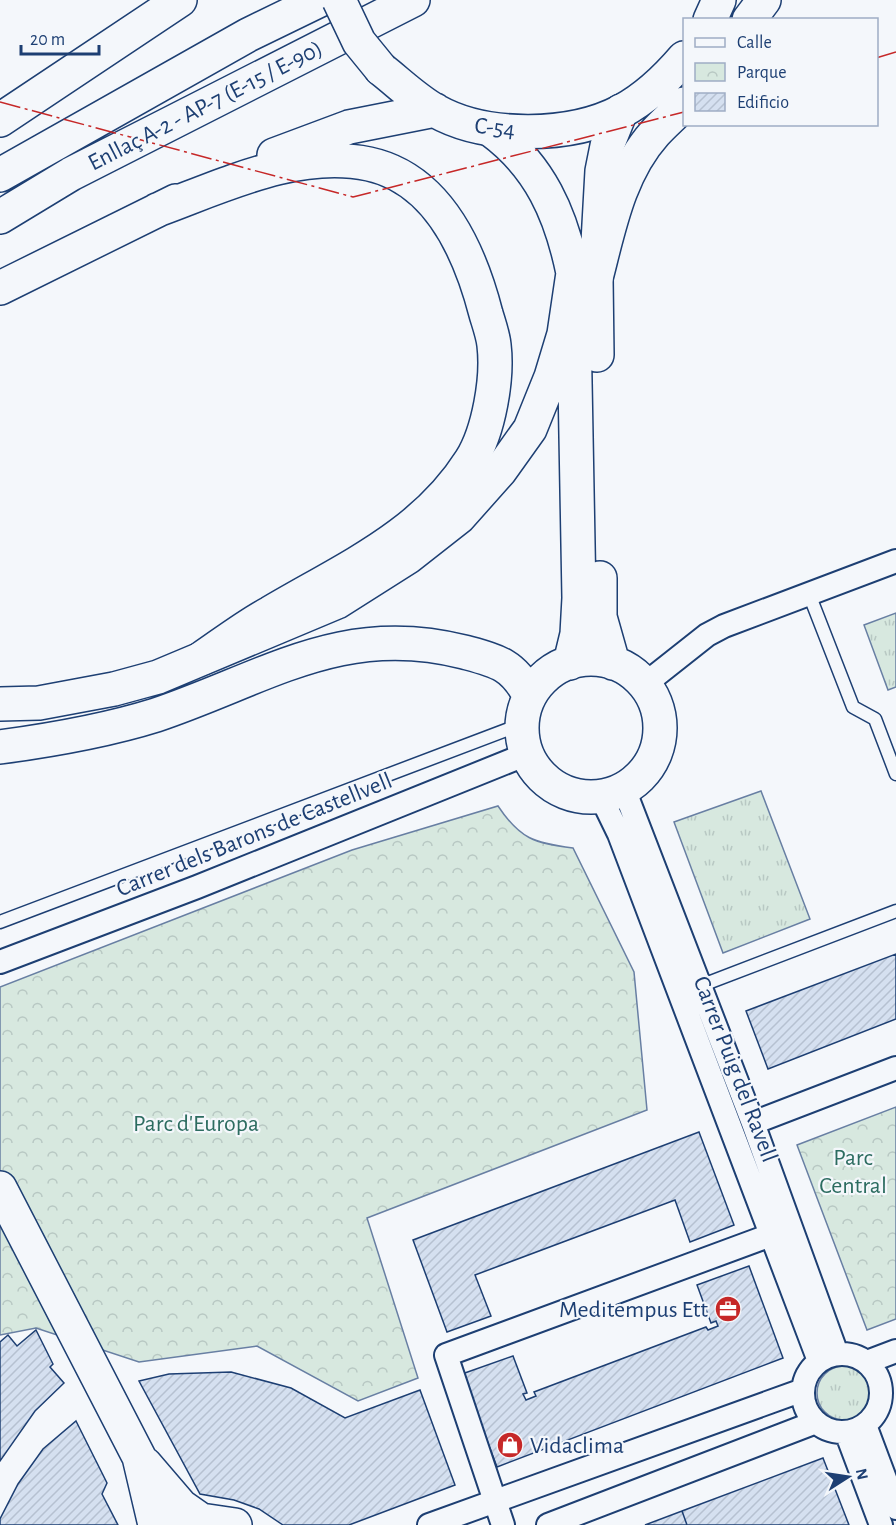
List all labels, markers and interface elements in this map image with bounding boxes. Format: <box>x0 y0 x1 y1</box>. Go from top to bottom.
scale bar <box>21 18 99 56</box>
legend <box>683 18 878 126</box>
text: 20 m <box>30 31 65 49</box>
text: Calle <box>737 34 772 52</box>
street label: Enllaç A-2 - AP-7 (E-15 / E-90) <box>84 36 327 176</box>
text: Parque <box>737 64 786 82</box>
text: Edificio <box>737 94 789 112</box>
street label: C-54 <box>473 114 517 142</box>
street label: Carrer dels Barons de Castellvell <box>113 769 396 901</box>
street label: Carrer Puig del Ravell <box>689 973 782 1166</box>
park label: Parc d'Europa <box>133 1112 259 1136</box>
park label: Parc Central <box>819 1146 887 1198</box>
office icon: Meditempus Ett <box>713 1294 743 1324</box>
place label: Meditempus Ett <box>559 1298 708 1322</box>
shop icon: Vidaclima <box>495 1430 525 1460</box>
place label: Vidaclima <box>530 1434 624 1458</box>
north arrow <box>818 1447 878 1507</box>
text: N <box>853 1467 871 1481</box>

